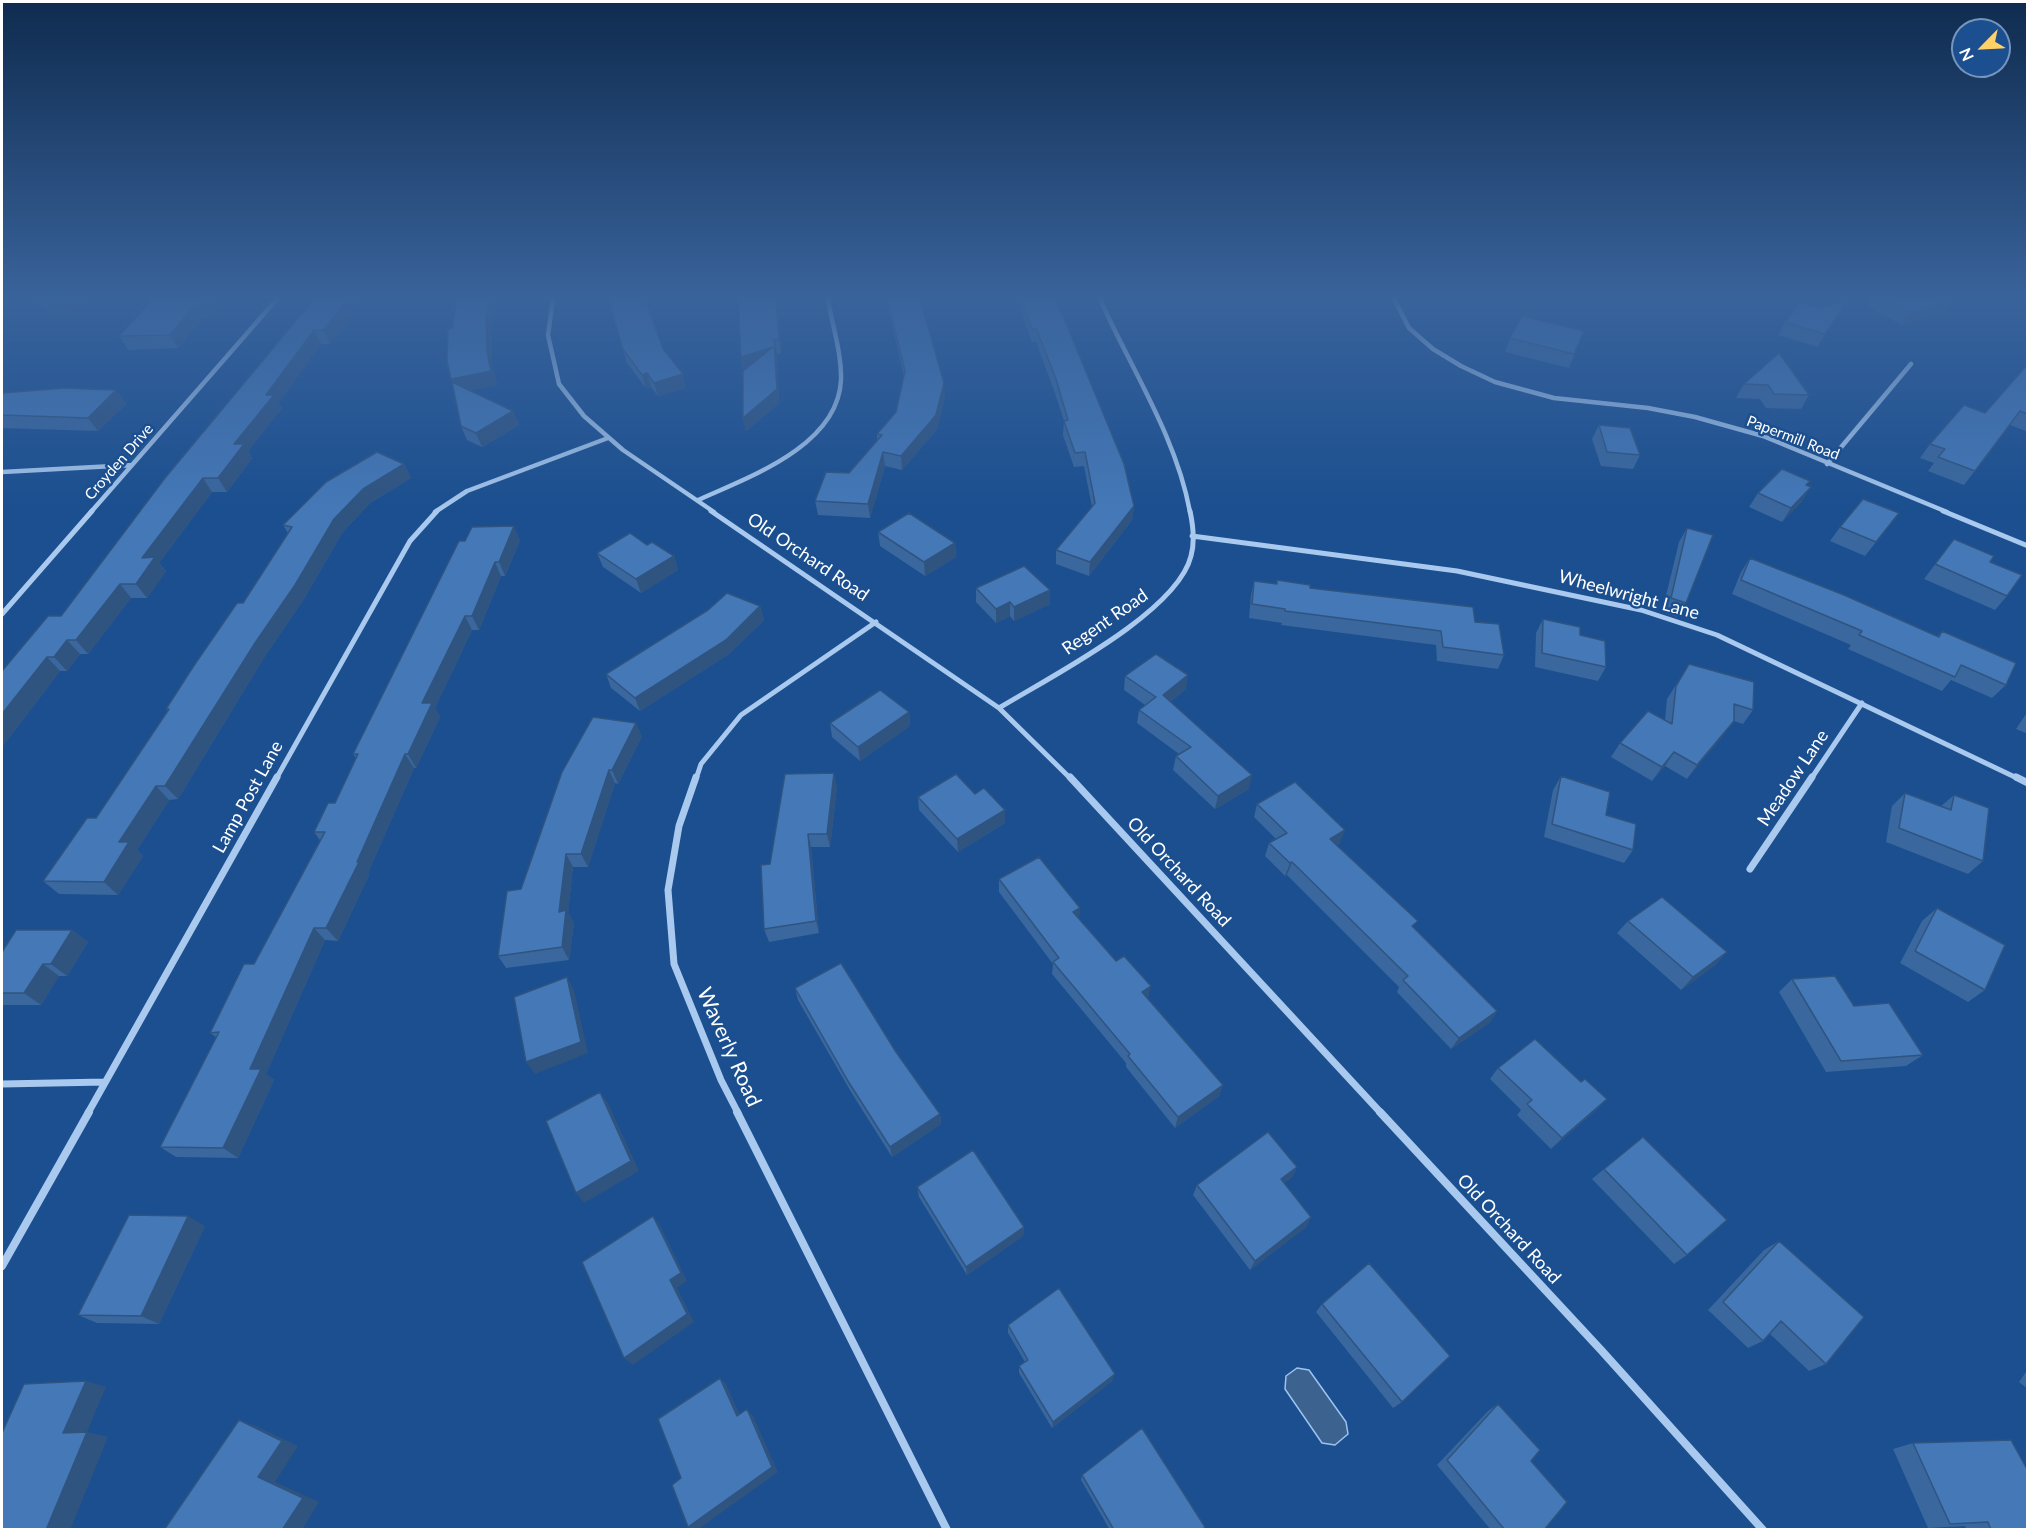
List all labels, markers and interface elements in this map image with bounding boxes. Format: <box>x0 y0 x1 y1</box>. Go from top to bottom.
north arrow <box>1951 18 2011 78</box>
text: N <box>1955 45 1977 64</box>
street label: Papermill Road <box>1744 412 1842 464</box>
street label: Croyden Drive <box>81 420 157 504</box>
street label: Old Orchard Road <box>743 508 873 606</box>
street label: Wheelwright Lane <box>1556 566 1702 624</box>
street label: Regent Road <box>1058 585 1152 659</box>
street label: Meadow Lane <box>1753 726 1833 830</box>
street label: Lamp Post Lane <box>208 737 288 857</box>
street label: Old Orchard Road <box>1123 813 1235 931</box>
street label: Waverly Road <box>692 984 766 1110</box>
street label: Old Orchard Road <box>1453 1170 1565 1288</box>

